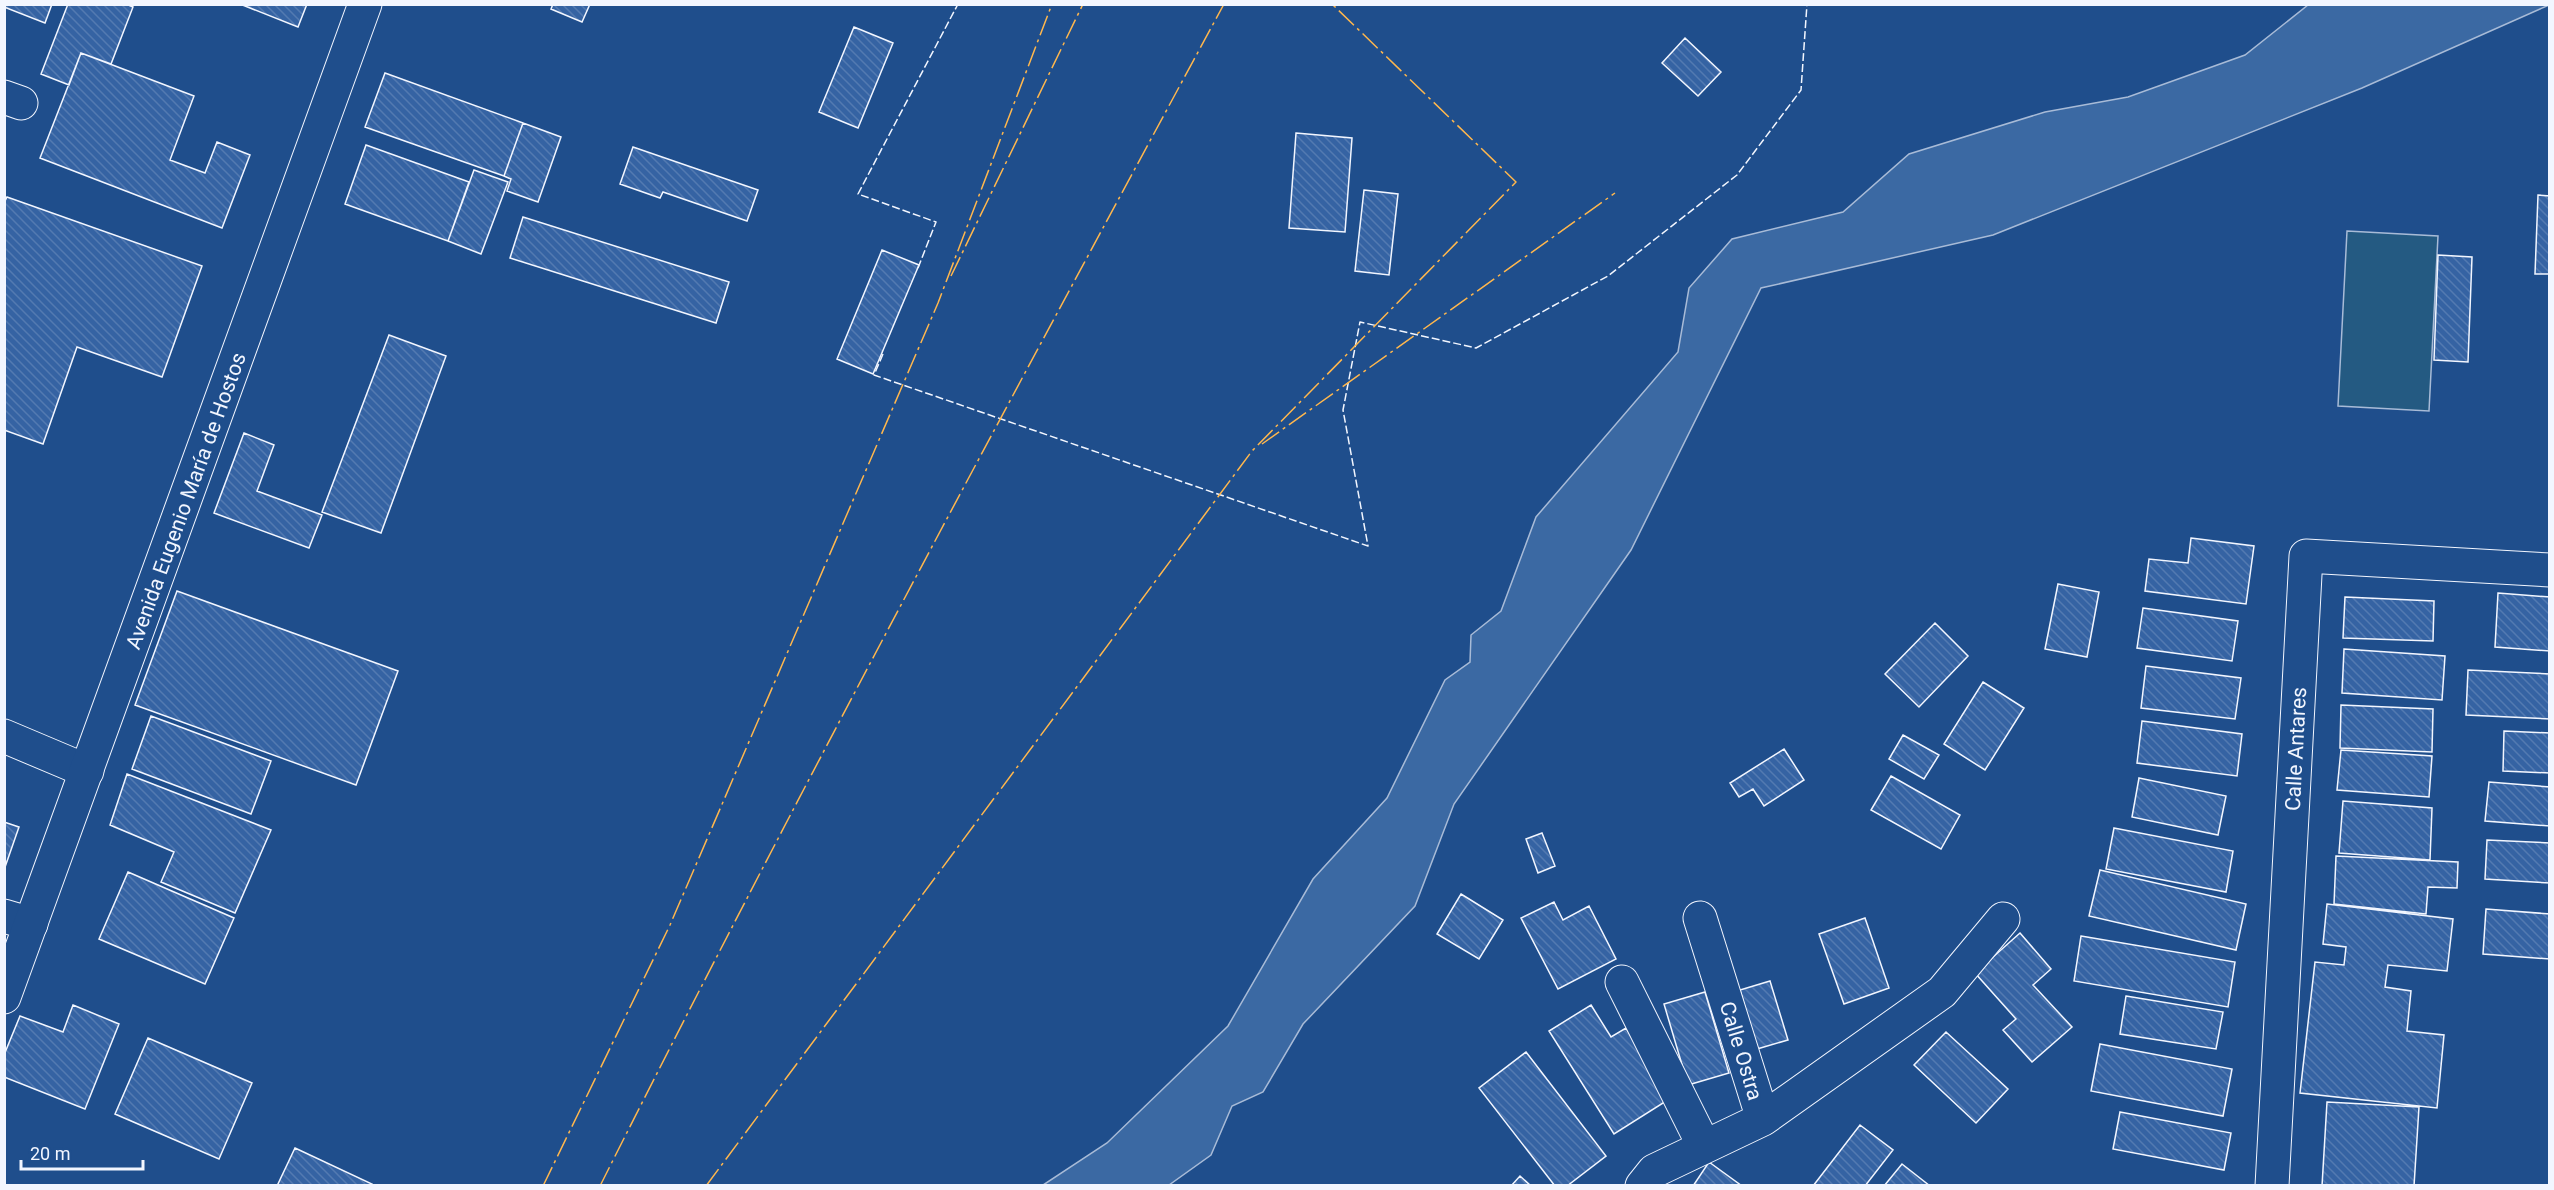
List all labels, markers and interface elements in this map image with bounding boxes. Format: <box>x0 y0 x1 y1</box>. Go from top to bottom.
street label: Avenida Eugenio María de Hostos <box>121 349 251 653</box>
street label: Calle Antares <box>2281 686 2311 812</box>
street label: Calle Ostra <box>1715 999 1767 1103</box>
scale bar <box>21 1133 142 1171</box>
text: 20 m <box>30 1143 70 1164</box>

